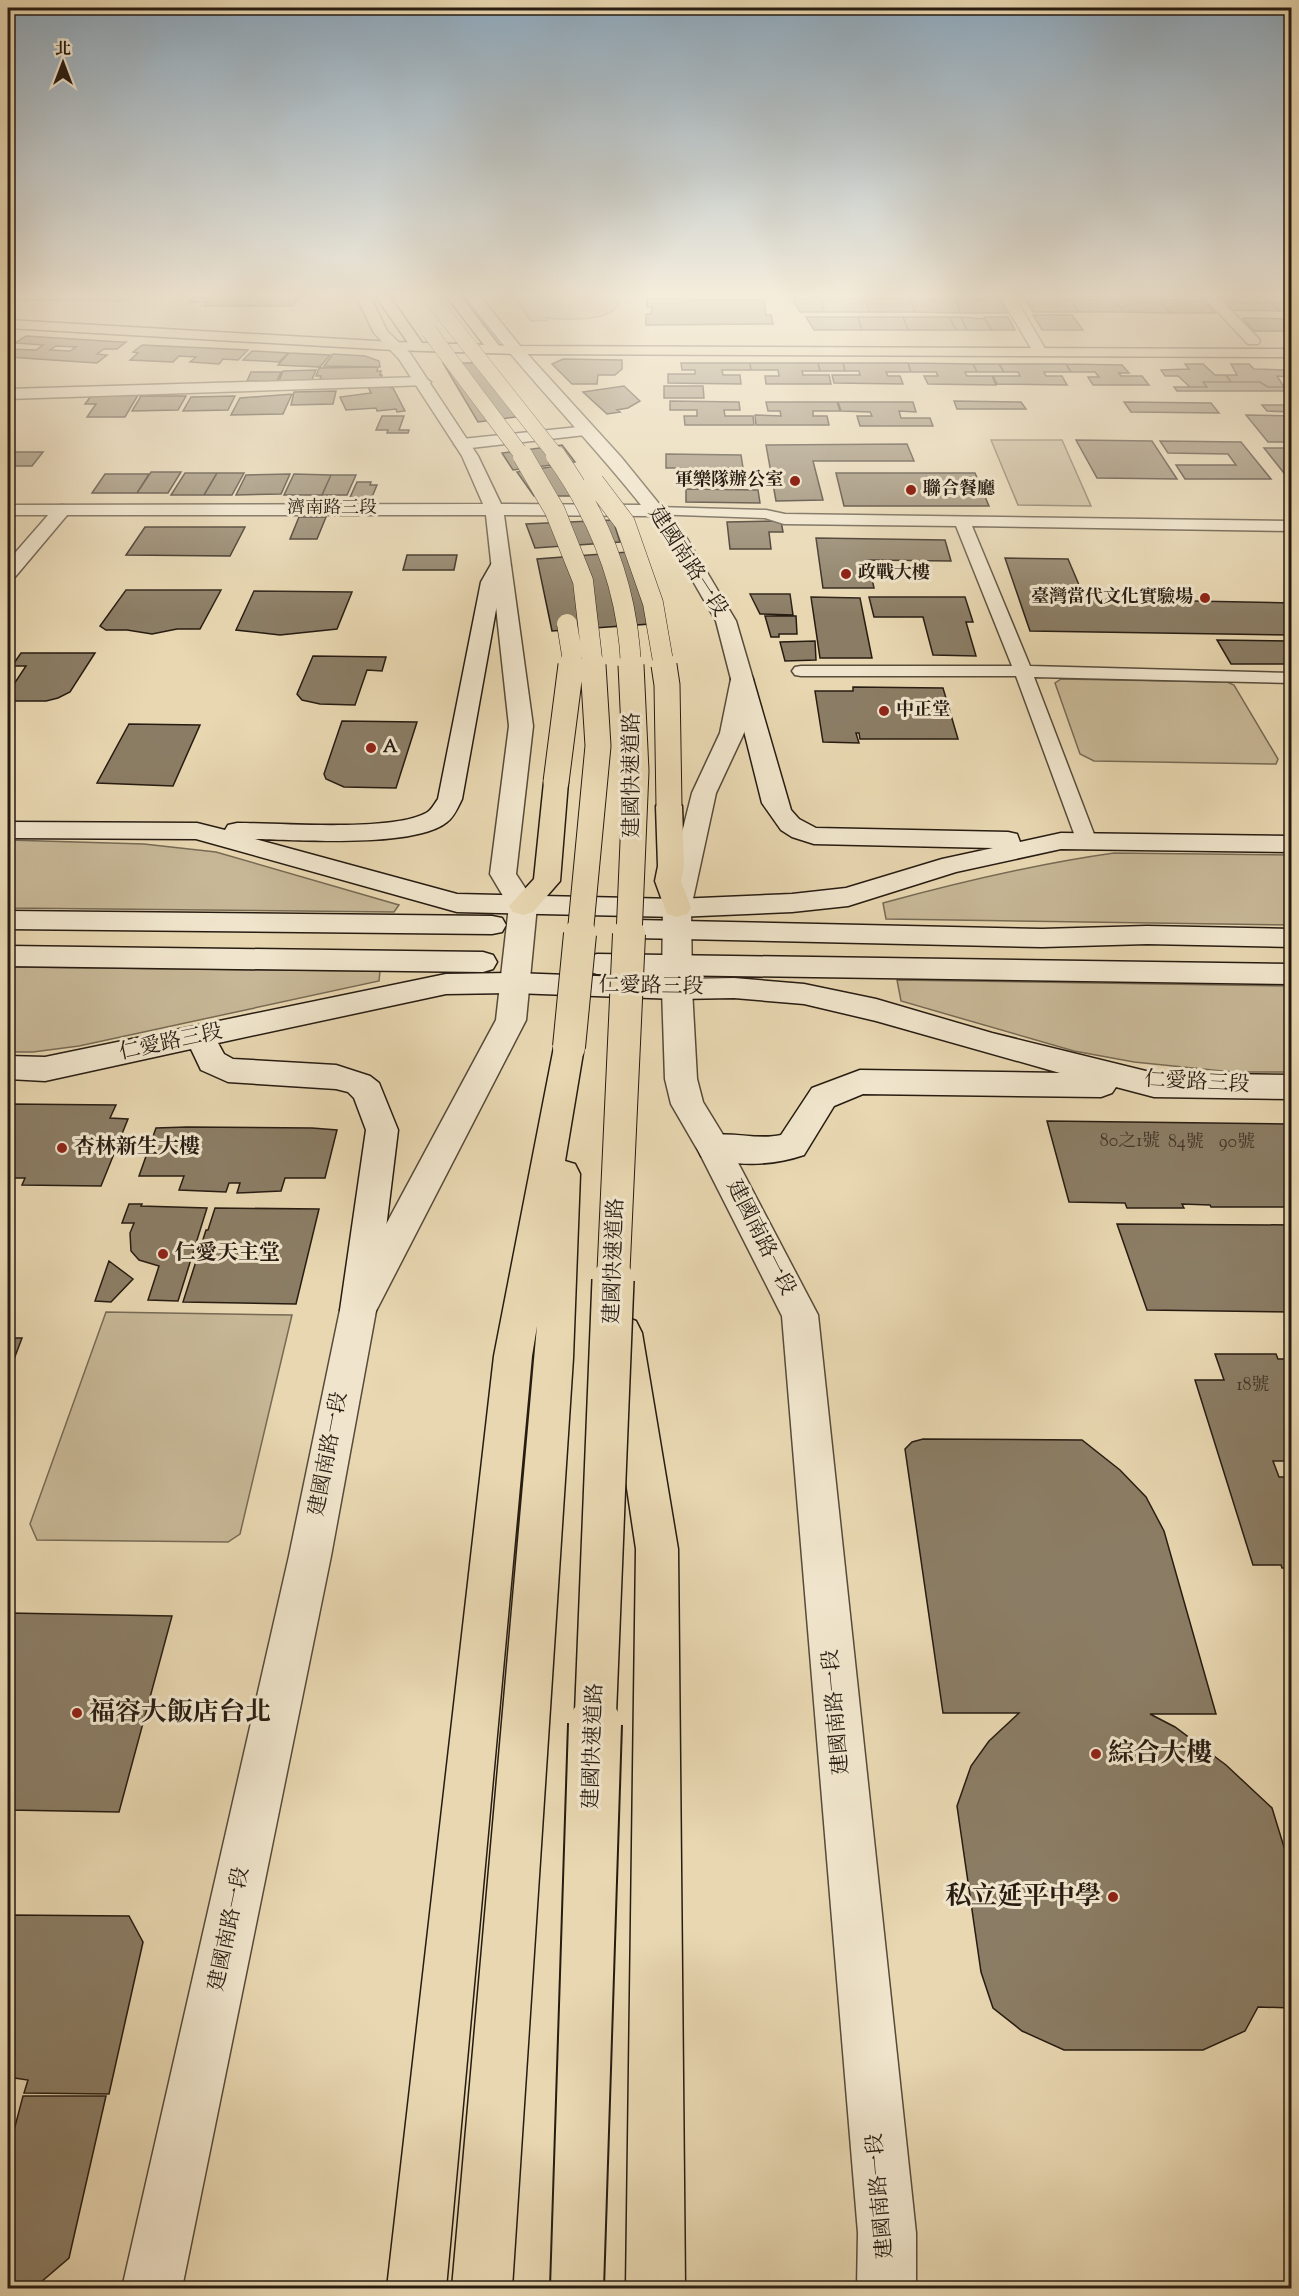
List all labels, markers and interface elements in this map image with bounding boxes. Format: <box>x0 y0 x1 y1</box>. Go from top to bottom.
north arrow <box>33 33 93 93</box>
text: 北 <box>55 39 71 62</box>
place label: 軍樂隊辦公室 <box>675 468 783 494</box>
marker: 軍樂隊辦公室 <box>788 474 802 488</box>
place label: 聯合餐廳 <box>923 477 995 503</box>
marker: 聯合餐廳 <box>904 483 918 497</box>
street label: 濟南路三段 <box>287 496 377 522</box>
street label: 建國南路一段 <box>640 501 734 623</box>
place label: 政戰大樓 <box>858 561 930 587</box>
marker: 政戰大樓 <box>839 567 853 581</box>
place label: 臺灣當代文化實驗場 <box>1031 585 1193 611</box>
marker: 臺灣當代文化實驗場 <box>1198 591 1212 605</box>
place label: 中正堂 <box>896 698 950 724</box>
marker: 中正堂 <box>877 704 891 718</box>
street label: 建國快速道路 <box>618 712 648 838</box>
place label: A <box>383 735 398 761</box>
marker: A <box>364 741 378 755</box>
street label: 仁愛路三段 <box>598 971 704 1003</box>
street label: 仁愛路三段 <box>117 1017 225 1069</box>
street label: 仁愛路三段 <box>1144 1065 1250 1101</box>
house number: 80之1號 <box>1100 1129 1160 1155</box>
house number: 84號 <box>1168 1130 1204 1156</box>
house number: 90號 <box>1219 1130 1255 1156</box>
place label: 杏林新生大樓 <box>74 1133 200 1163</box>
marker: 杏林新生大樓 <box>55 1141 69 1155</box>
street label: 建國南路一段 <box>718 1175 802 1301</box>
street label: 建國快速道路 <box>598 1198 632 1324</box>
place label: 仁愛天主堂 <box>175 1239 280 1269</box>
marker: 仁愛天主堂 <box>156 1247 170 1261</box>
house number: 18號 <box>1236 1373 1270 1399</box>
street label: 建國南路一段 <box>302 1389 356 1519</box>
street label: 建國南路一段 <box>817 1648 857 1776</box>
street label: 建國快速道路 <box>577 1683 611 1809</box>
place label: 福容大飯店台北 <box>89 1695 271 1732</box>
marker: 福容大飯店台北 <box>70 1706 84 1720</box>
place label: 綜合大樓 <box>1108 1736 1212 1773</box>
marker: 綜合大樓 <box>1089 1747 1103 1761</box>
street label: 建國南路一段 <box>202 1864 258 1994</box>
place label: 私立延平中學 <box>945 1879 1101 1916</box>
marker: 私立延平中學 <box>1106 1890 1120 1904</box>
street label: 建國南路一段 <box>861 2132 901 2260</box>

